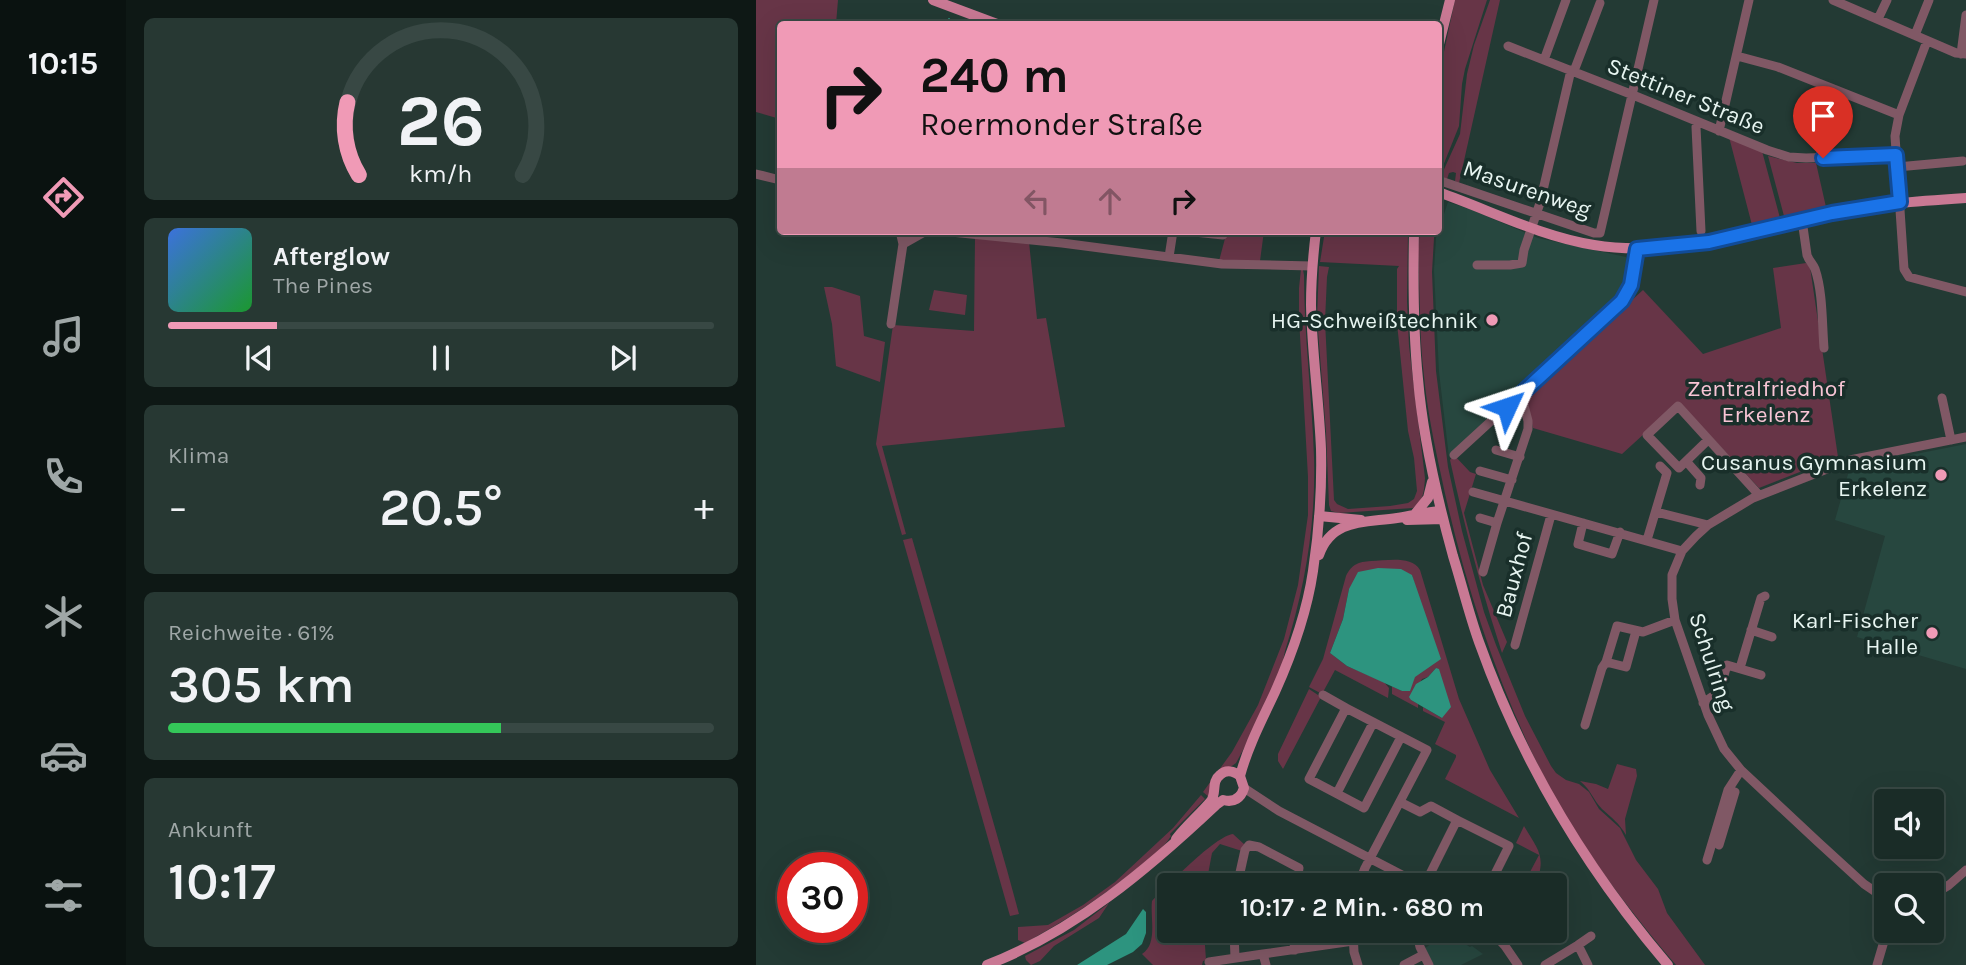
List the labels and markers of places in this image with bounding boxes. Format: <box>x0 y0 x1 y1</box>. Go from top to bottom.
pin <box>1793 86 1853 158</box>
place label: HG-Schweißtechnik <box>1271 307 1478 334</box>
marker: HG-Schweißtechnik <box>1484 312 1500 328</box>
place label: Cusanus Gymnasium Erkelenz <box>1701 449 1927 502</box>
marker: Cusanus Gymnasium Erkelenz <box>1933 467 1949 483</box>
place label: Karl-Fischer Halle <box>1792 607 1919 660</box>
marker: Karl-Fischer Halle <box>1924 625 1940 641</box>

